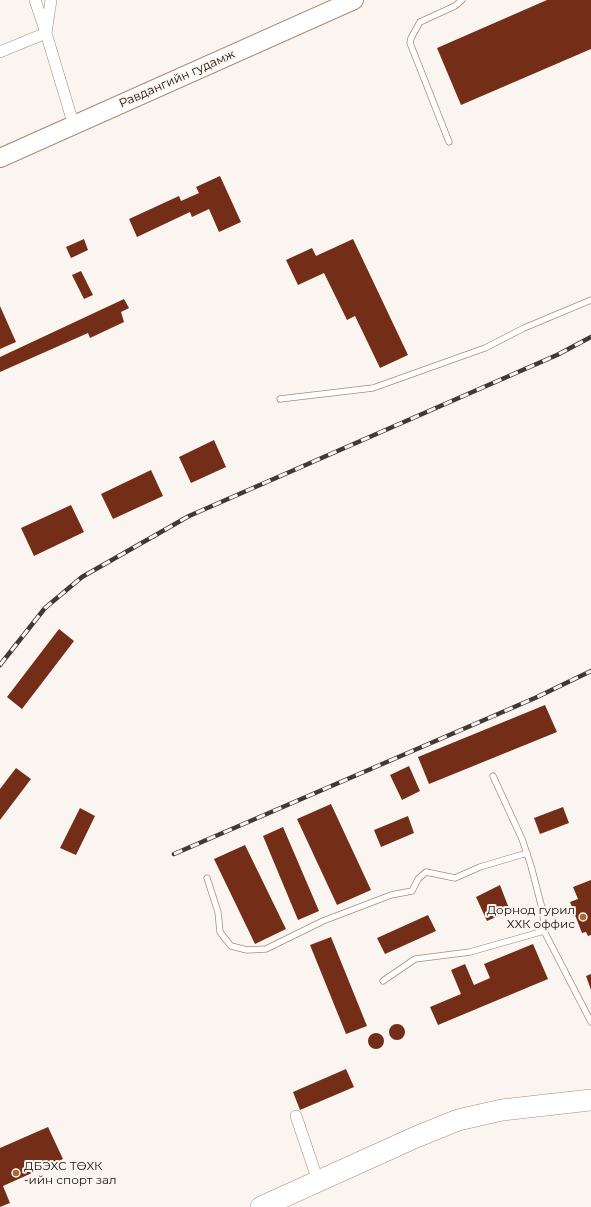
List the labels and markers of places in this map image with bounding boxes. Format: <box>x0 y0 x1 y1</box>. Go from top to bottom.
place label: Дорнод гурил ХХК оффис <box>487 903 575 931</box>
marker: Дорнод гурил ХХК оффис <box>578 912 588 922</box>
place label: ДБЭХС ТӨХК -ийн спорт зал <box>24 1159 117 1187</box>
marker: ДБЭХС ТӨХК -ийн спорт зал <box>11 1168 21 1178</box>

